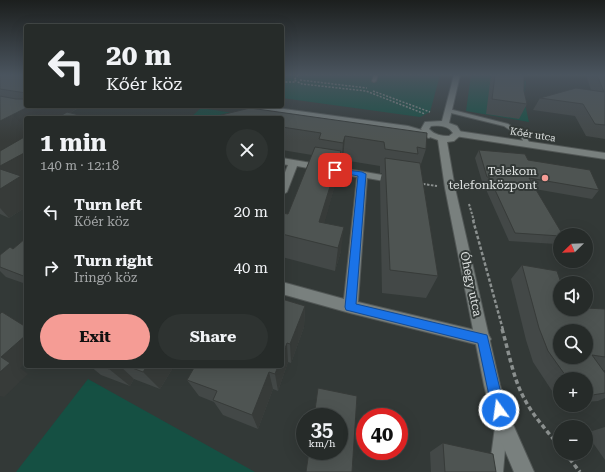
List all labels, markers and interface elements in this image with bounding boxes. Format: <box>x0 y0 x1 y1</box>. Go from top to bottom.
text: 20 m <box>106 39 171 72</box>
icon: left <box>40 40 92 92</box>
text: Kőér köz <box>106 73 182 94</box>
street label: Kőér utca <box>509 125 557 144</box>
text: 1 min <box>40 129 107 157</box>
button: close <box>226 129 268 171</box>
pin <box>318 153 352 187</box>
text: 140 m · 12:18 <box>40 158 119 173</box>
icon: arrive <box>324 159 346 181</box>
place label: Telekom telefonközpont <box>449 164 538 192</box>
marker: Telekom telefonközpont <box>540 173 550 183</box>
text: Turn left <box>74 196 142 214</box>
icon: left <box>40 201 62 223</box>
text: 20 m <box>234 203 268 221</box>
text: Kőér köz <box>74 214 129 229</box>
north arrow <box>553 228 593 268</box>
map controls <box>553 228 593 460</box>
street label: Óhegy utca <box>457 250 485 318</box>
text: Turn right <box>74 252 153 270</box>
icon: right <box>40 257 62 279</box>
text: 40 m <box>234 259 268 277</box>
text: Iringó köz <box>74 270 137 285</box>
button: sound <box>553 276 593 316</box>
button: Exit <box>40 314 150 360</box>
button: Share <box>158 314 268 360</box>
button: search <box>553 324 593 364</box>
button: + <box>553 372 593 412</box>
position arrow <box>478 389 520 431</box>
speed limit sign: 40 <box>356 408 408 460</box>
text: 35 <box>311 417 333 441</box>
button: − <box>553 420 593 460</box>
text: km/h <box>309 438 335 449</box>

